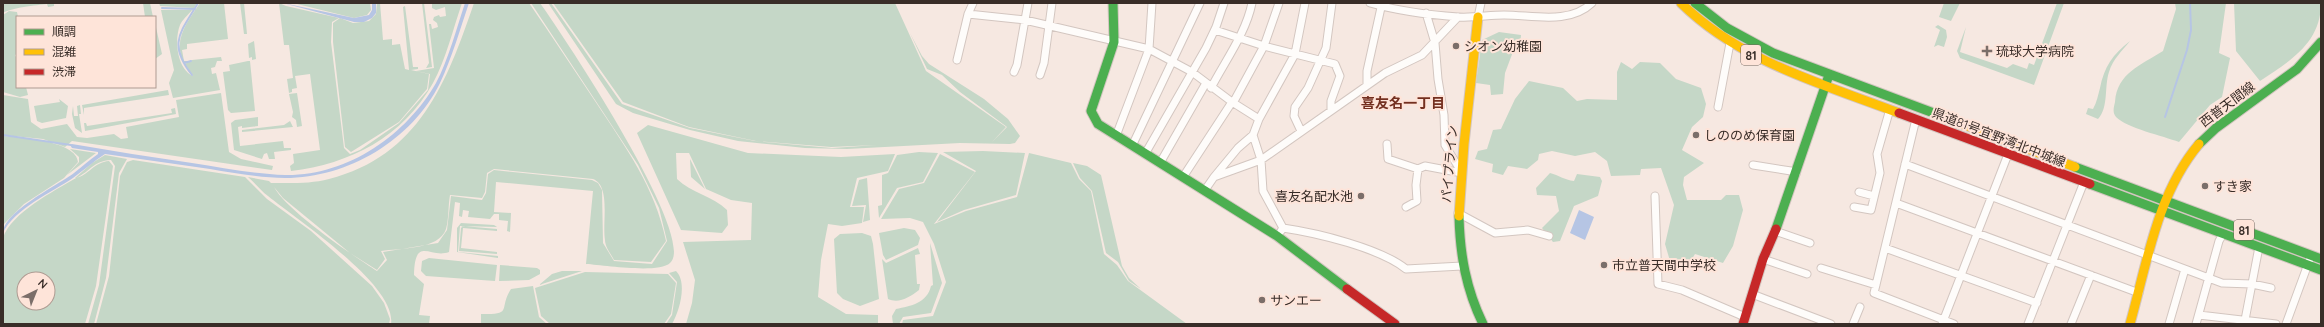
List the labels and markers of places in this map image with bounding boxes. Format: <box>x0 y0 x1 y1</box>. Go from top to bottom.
place label: シオン幼稚園 <box>1464 38 1542 54</box>
marker: シオン幼稚園 <box>1451 41 1461 51</box>
place label: 琉球大学病院 <box>1996 43 2074 59</box>
marker: 琉球大学病院 <box>1981 45 1993 57</box>
place label: しののめ保育園 <box>1704 127 1795 143</box>
marker: しののめ保育園 <box>1691 130 1701 140</box>
place label: すき家 <box>2213 178 2252 194</box>
marker: すき家 <box>2200 181 2210 191</box>
place label: 喜友名配水池 <box>1275 188 1353 204</box>
marker: 喜友名配水池 <box>1356 191 1366 201</box>
place label: 市立普天間中学校 <box>1612 257 1716 273</box>
marker: 市立普天間中学校 <box>1599 260 1609 270</box>
place label: サンエー <box>1270 292 1322 308</box>
marker: サンエー <box>1257 295 1267 305</box>

